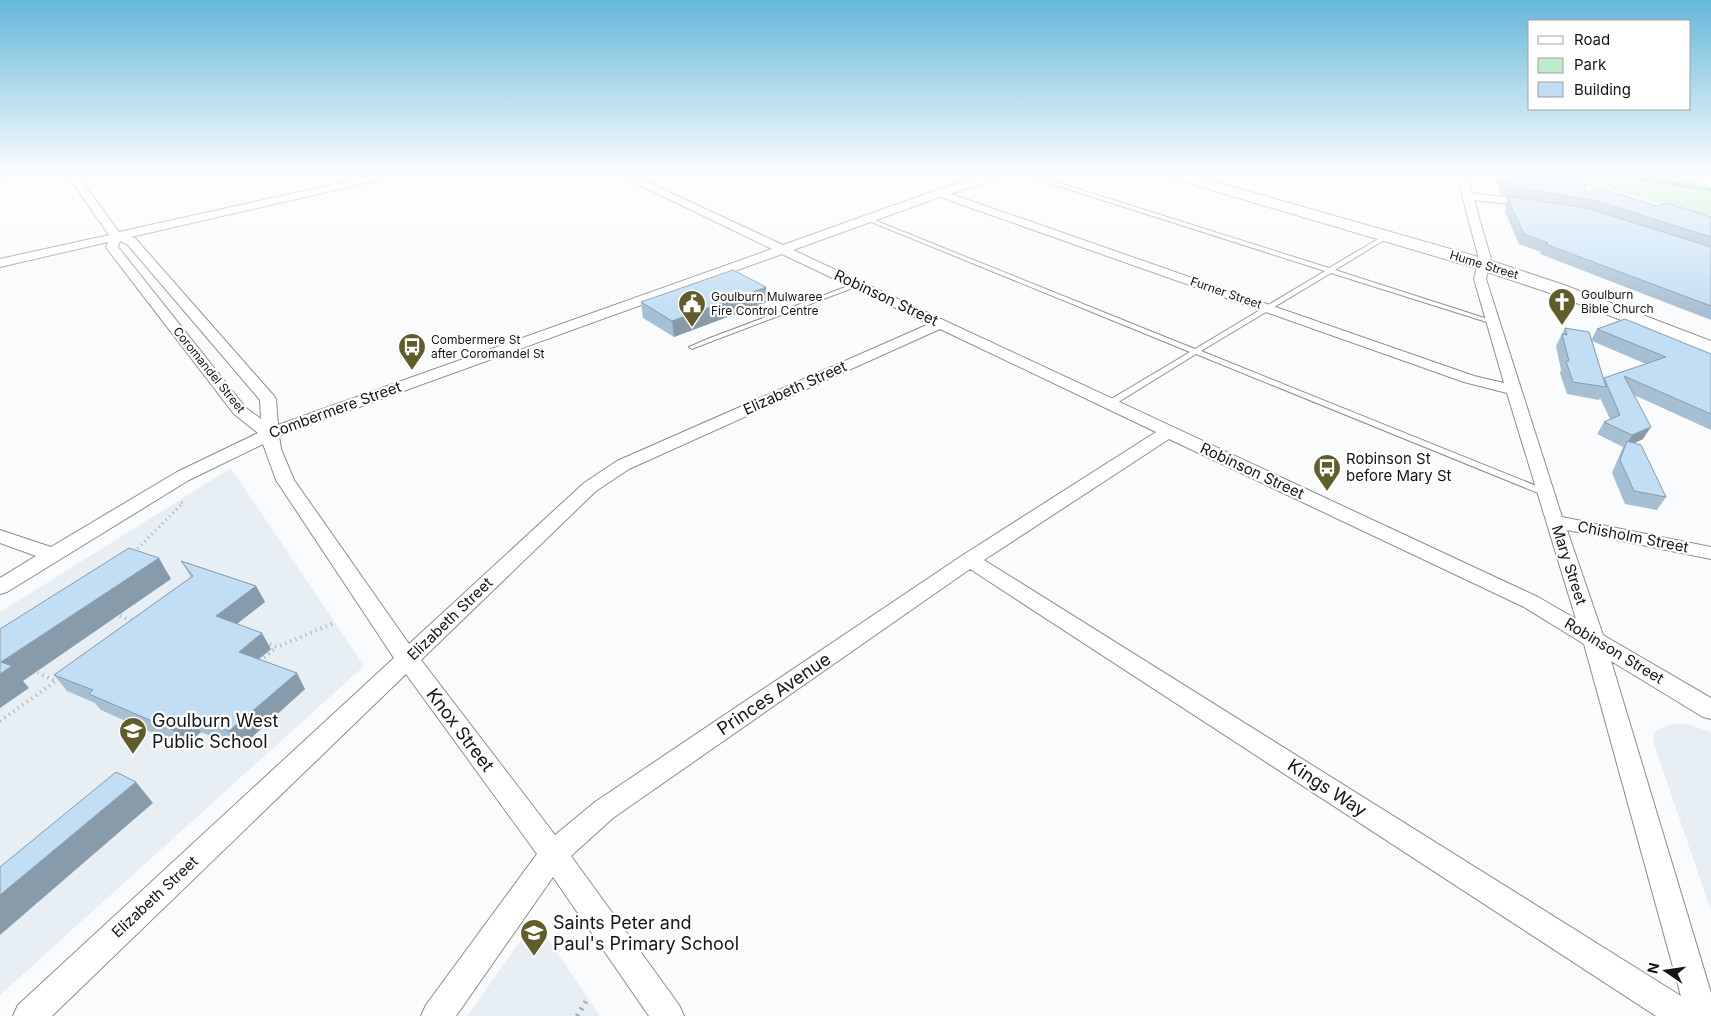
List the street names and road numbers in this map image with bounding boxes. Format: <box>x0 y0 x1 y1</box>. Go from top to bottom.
street label: Hume Street <box>1448 247 1520 282</box>
street label: Robinson Street <box>831 265 941 330</box>
street label: Furner Street <box>1189 273 1264 312</box>
street label: Coromandel Street <box>170 324 249 416</box>
street label: Elizabeth Street <box>740 356 850 419</box>
street label: Combermere Street <box>266 377 404 442</box>
street label: Robinson Street <box>1197 438 1307 503</box>
street label: Chisholm Street <box>1576 516 1690 557</box>
street label: Mary Street <box>1548 523 1591 607</box>
street label: Elizabeth Street <box>403 573 496 664</box>
street label: Robinson Street <box>1561 613 1667 688</box>
street label: Princes Avenue <box>713 648 834 739</box>
street label: Knox Street <box>422 684 499 776</box>
street label: Kings Way <box>1284 754 1371 821</box>
street label: Elizabeth Street <box>107 852 202 942</box>

